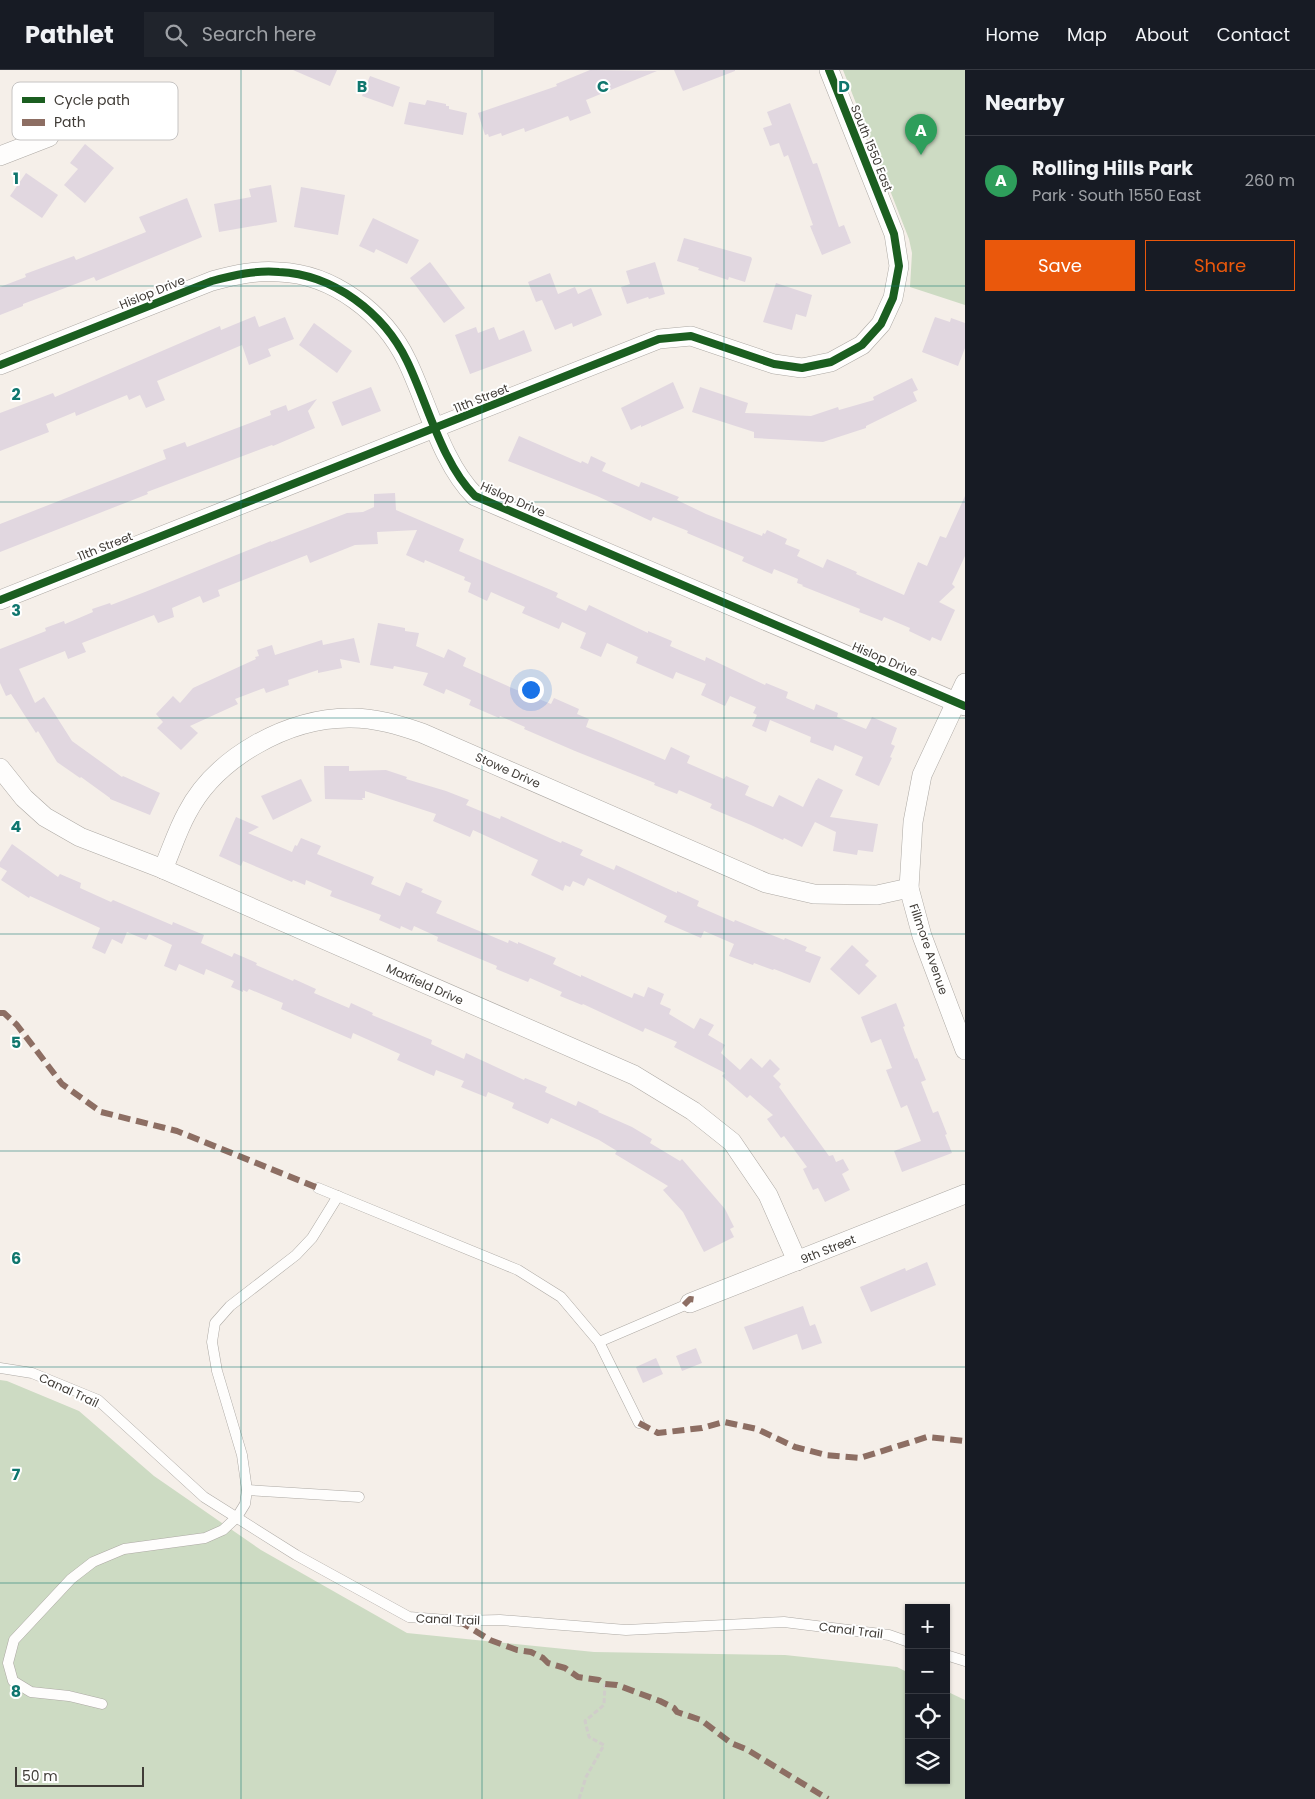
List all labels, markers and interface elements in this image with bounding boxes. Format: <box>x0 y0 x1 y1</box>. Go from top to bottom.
search box <box>144 12 494 57</box>
text: Pathlet <box>25 18 114 51</box>
icon: search <box>162 21 190 49</box>
text: Search here <box>202 21 316 48</box>
text: Home <box>985 22 1039 47</box>
text: Map <box>1067 22 1107 47</box>
text: About <box>1135 22 1189 47</box>
text: Contact <box>1217 22 1290 47</box>
text: B <box>357 75 367 98</box>
text: C <box>597 75 609 98</box>
text: D <box>838 75 850 98</box>
legend <box>12 82 178 140</box>
text: Nearby <box>985 88 1065 117</box>
text: Cycle path <box>54 90 130 110</box>
street label: South 1550 East <box>847 102 897 194</box>
text: Path <box>54 112 86 132</box>
pin: A <box>905 114 937 155</box>
text: Rolling Hills Park <box>1032 155 1193 182</box>
text: 1 <box>13 167 19 190</box>
text: A <box>995 169 1007 192</box>
text: 260 m <box>1245 169 1295 192</box>
text: Park · South 1550 East <box>1032 184 1201 207</box>
button: Save <box>985 240 1135 291</box>
button: Share <box>1145 240 1295 291</box>
street label: Hislop Drive <box>117 271 187 313</box>
street label: 11th Street <box>451 379 511 417</box>
text: 2 <box>11 383 21 406</box>
street label: Hislop Drive <box>478 477 548 521</box>
street label: 11th Street <box>75 527 135 565</box>
text: 3 <box>11 599 21 622</box>
street label: Hislop Drive <box>850 638 920 680</box>
your location <box>518 677 544 703</box>
street label: Stowe Drive <box>473 748 543 792</box>
text: 4 <box>11 815 22 838</box>
street label: Fillmore Avenue <box>905 901 953 997</box>
street label: Maxfield Drive <box>384 959 466 1009</box>
text: 5 <box>11 1031 21 1054</box>
street label: 9th Street <box>798 1230 858 1268</box>
text: 6 <box>11 1247 21 1270</box>
street label: Canal Trail <box>36 1369 102 1411</box>
text: 7 <box>12 1463 21 1486</box>
map controls <box>905 1604 950 1784</box>
button: + <box>905 1604 950 1649</box>
street label: Canal Trail <box>416 1609 480 1629</box>
street label: Canal Trail <box>818 1618 884 1642</box>
button: − <box>905 1649 950 1694</box>
text: 8 <box>11 1680 21 1703</box>
button: locate <box>905 1694 950 1739</box>
button: layers <box>905 1739 950 1784</box>
scale bar <box>15 1764 144 1787</box>
text: 50 m <box>22 1766 58 1786</box>

